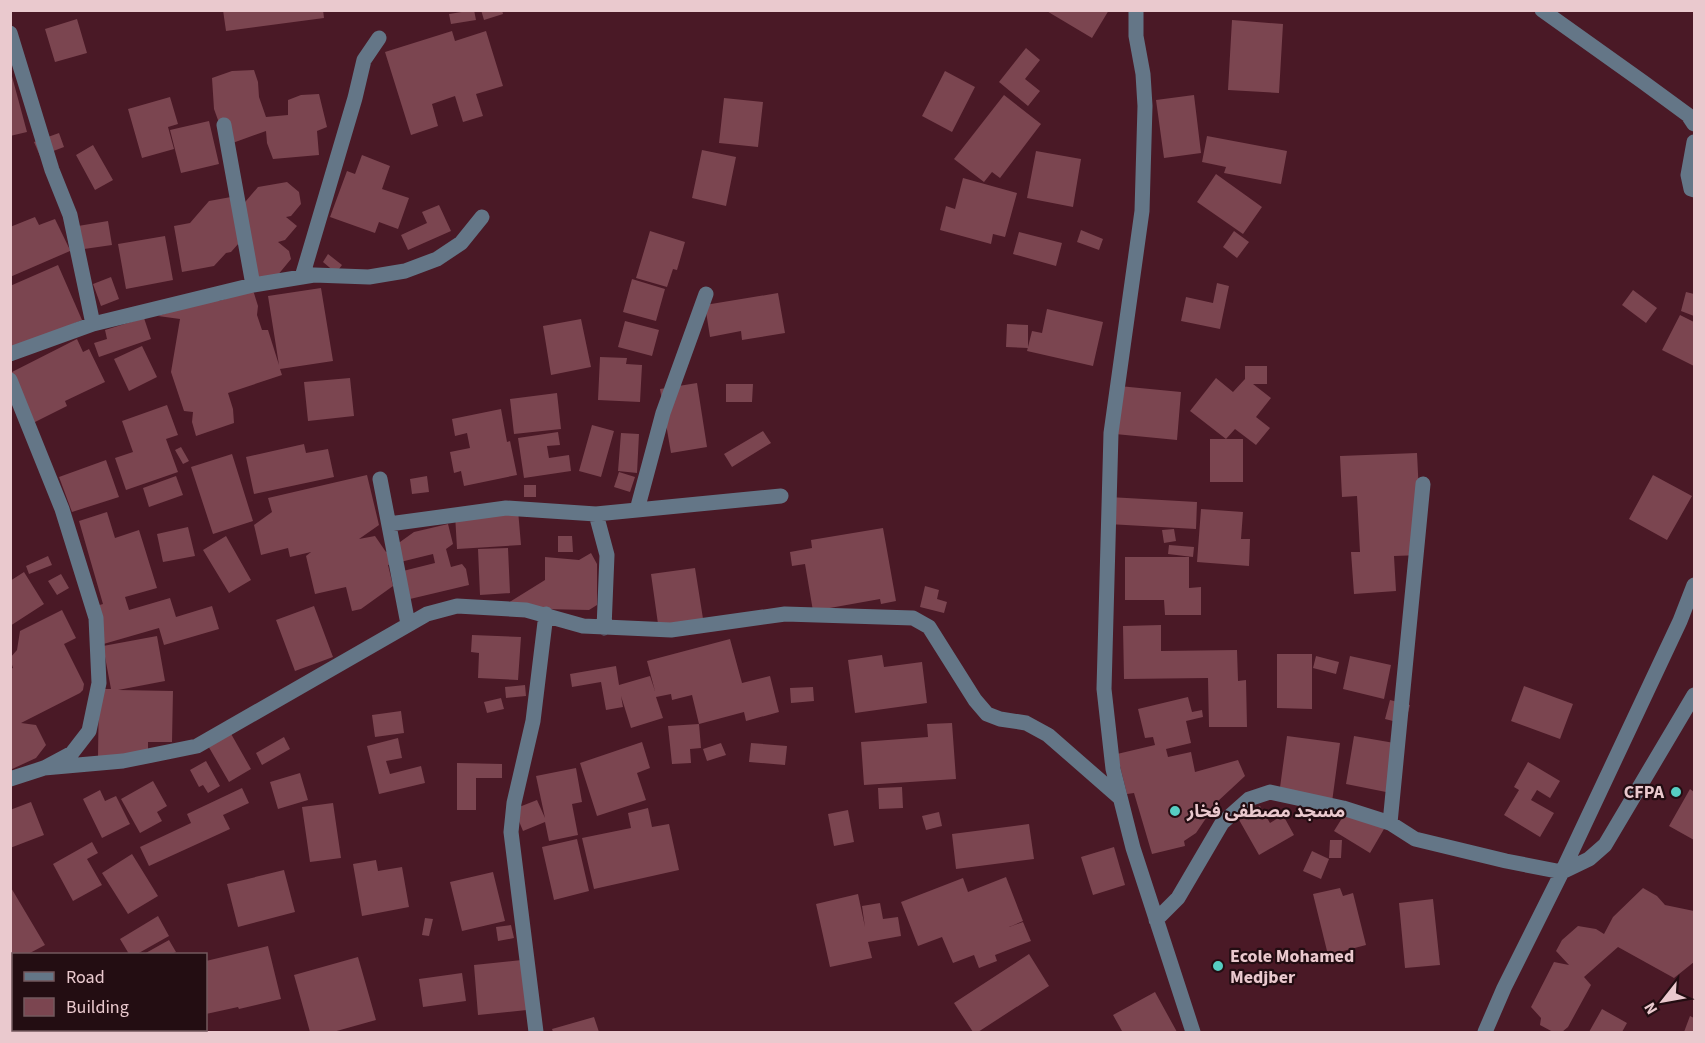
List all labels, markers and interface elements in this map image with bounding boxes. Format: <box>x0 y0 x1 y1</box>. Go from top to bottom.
place label: CFPA <box>1624 780 1665 805</box>
marker: CFPA <box>1669 785 1683 799</box>
place label: مسجد مصطفى فخار <box>1186 799 1345 824</box>
marker: مسجد مصطفى فخار <box>1168 804 1182 818</box>
place label: Ecole Mohamed Medjber <box>1230 944 1354 990</box>
legend <box>12 953 207 1031</box>
marker: Ecole Mohamed Medjber <box>1211 959 1225 973</box>
text: Road <box>66 965 105 990</box>
north arrow <box>1633 971 1693 1031</box>
text: Building <box>66 995 129 1020</box>
text: N <box>1639 998 1663 1018</box>

